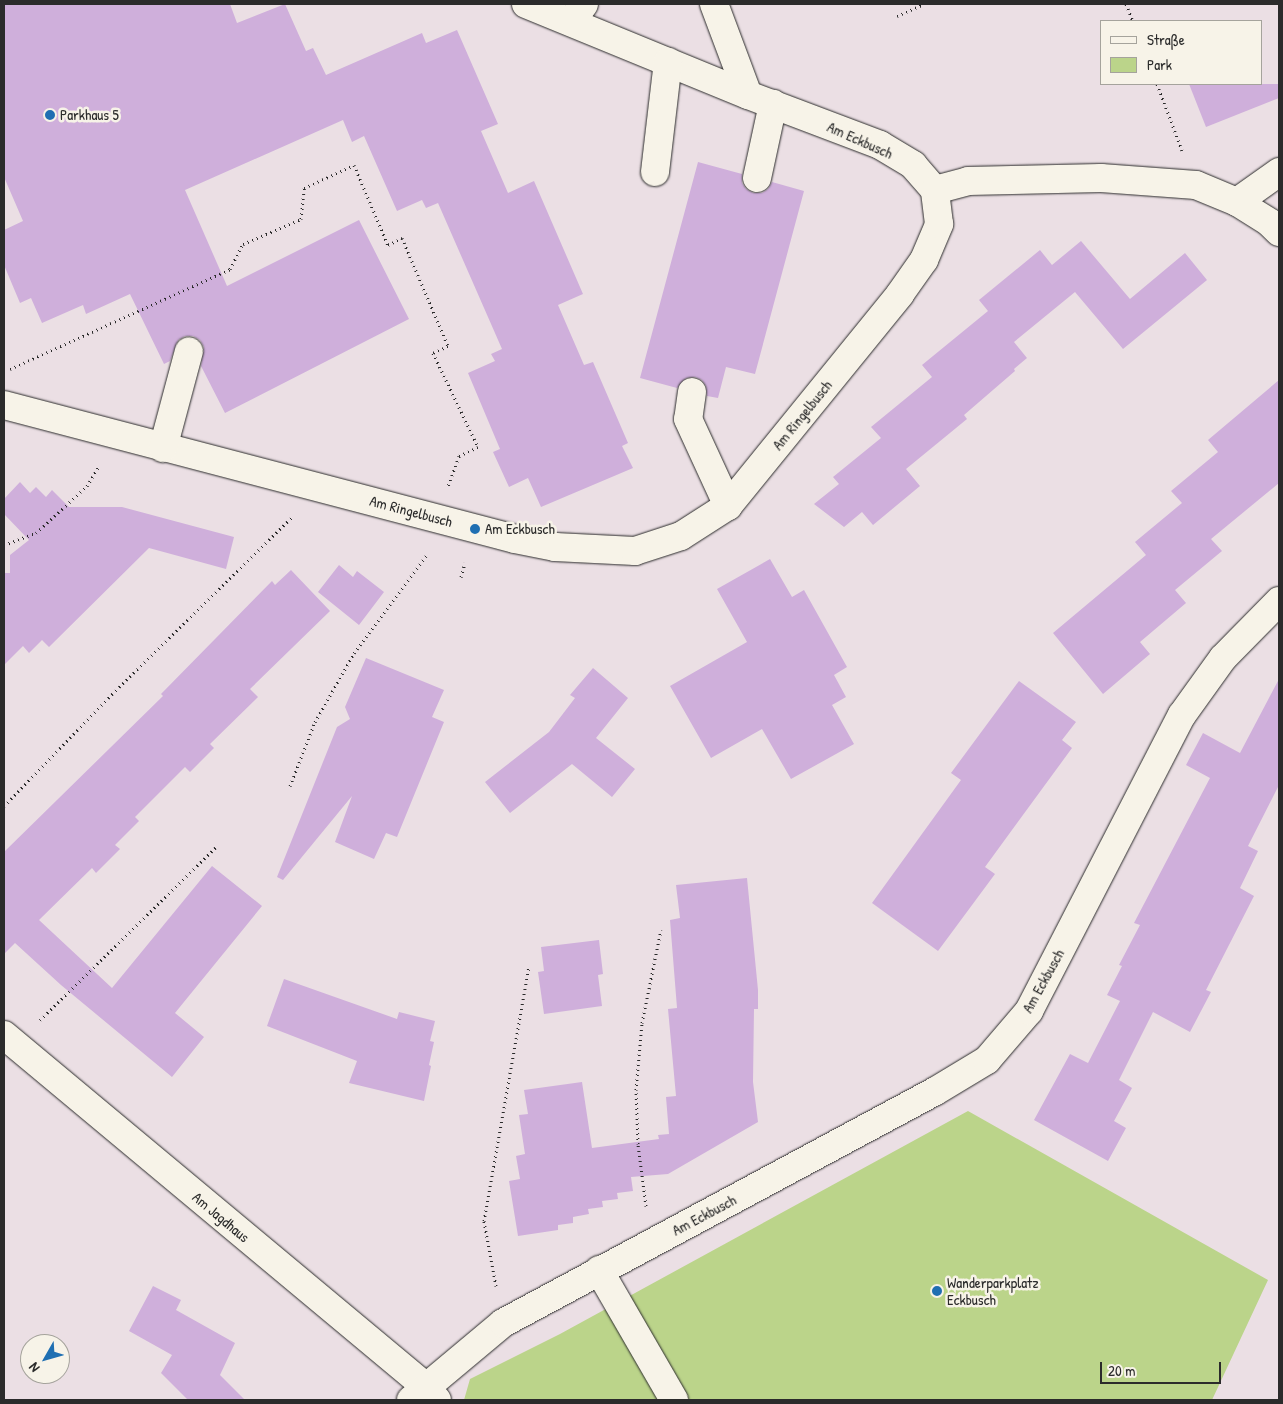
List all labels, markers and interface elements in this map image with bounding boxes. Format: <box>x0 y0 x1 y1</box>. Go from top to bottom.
legend <box>1100 20 1263 85</box>
text: Straße <box>1147 29 1185 50</box>
text: Park <box>1147 54 1172 75</box>
place label: Parkhaus 5 <box>60 106 119 124</box>
marker: Parkhaus 5 <box>44 109 56 121</box>
street label: Am Eckbusch <box>824 118 896 162</box>
street label: Am Ringelbusch <box>768 376 836 454</box>
street label: Am Ringelbusch <box>368 491 454 531</box>
place label: Am Eckbusch <box>485 520 555 538</box>
marker: Am Eckbusch <box>469 523 481 535</box>
street label: Am Eckbusch <box>1018 946 1068 1016</box>
street label: Am Jagdhaus <box>189 1188 253 1246</box>
street label: Am Eckbusch <box>669 1191 739 1239</box>
place label: Wanderparkplatz Eckbusch <box>947 1273 1039 1308</box>
marker: Wanderparkplatz Eckbusch <box>931 1285 943 1297</box>
north arrow <box>20 1334 70 1384</box>
scale bar <box>1103 1352 1224 1384</box>
text: N <box>24 1359 43 1377</box>
text: 20 m <box>1108 1360 1135 1381</box>

